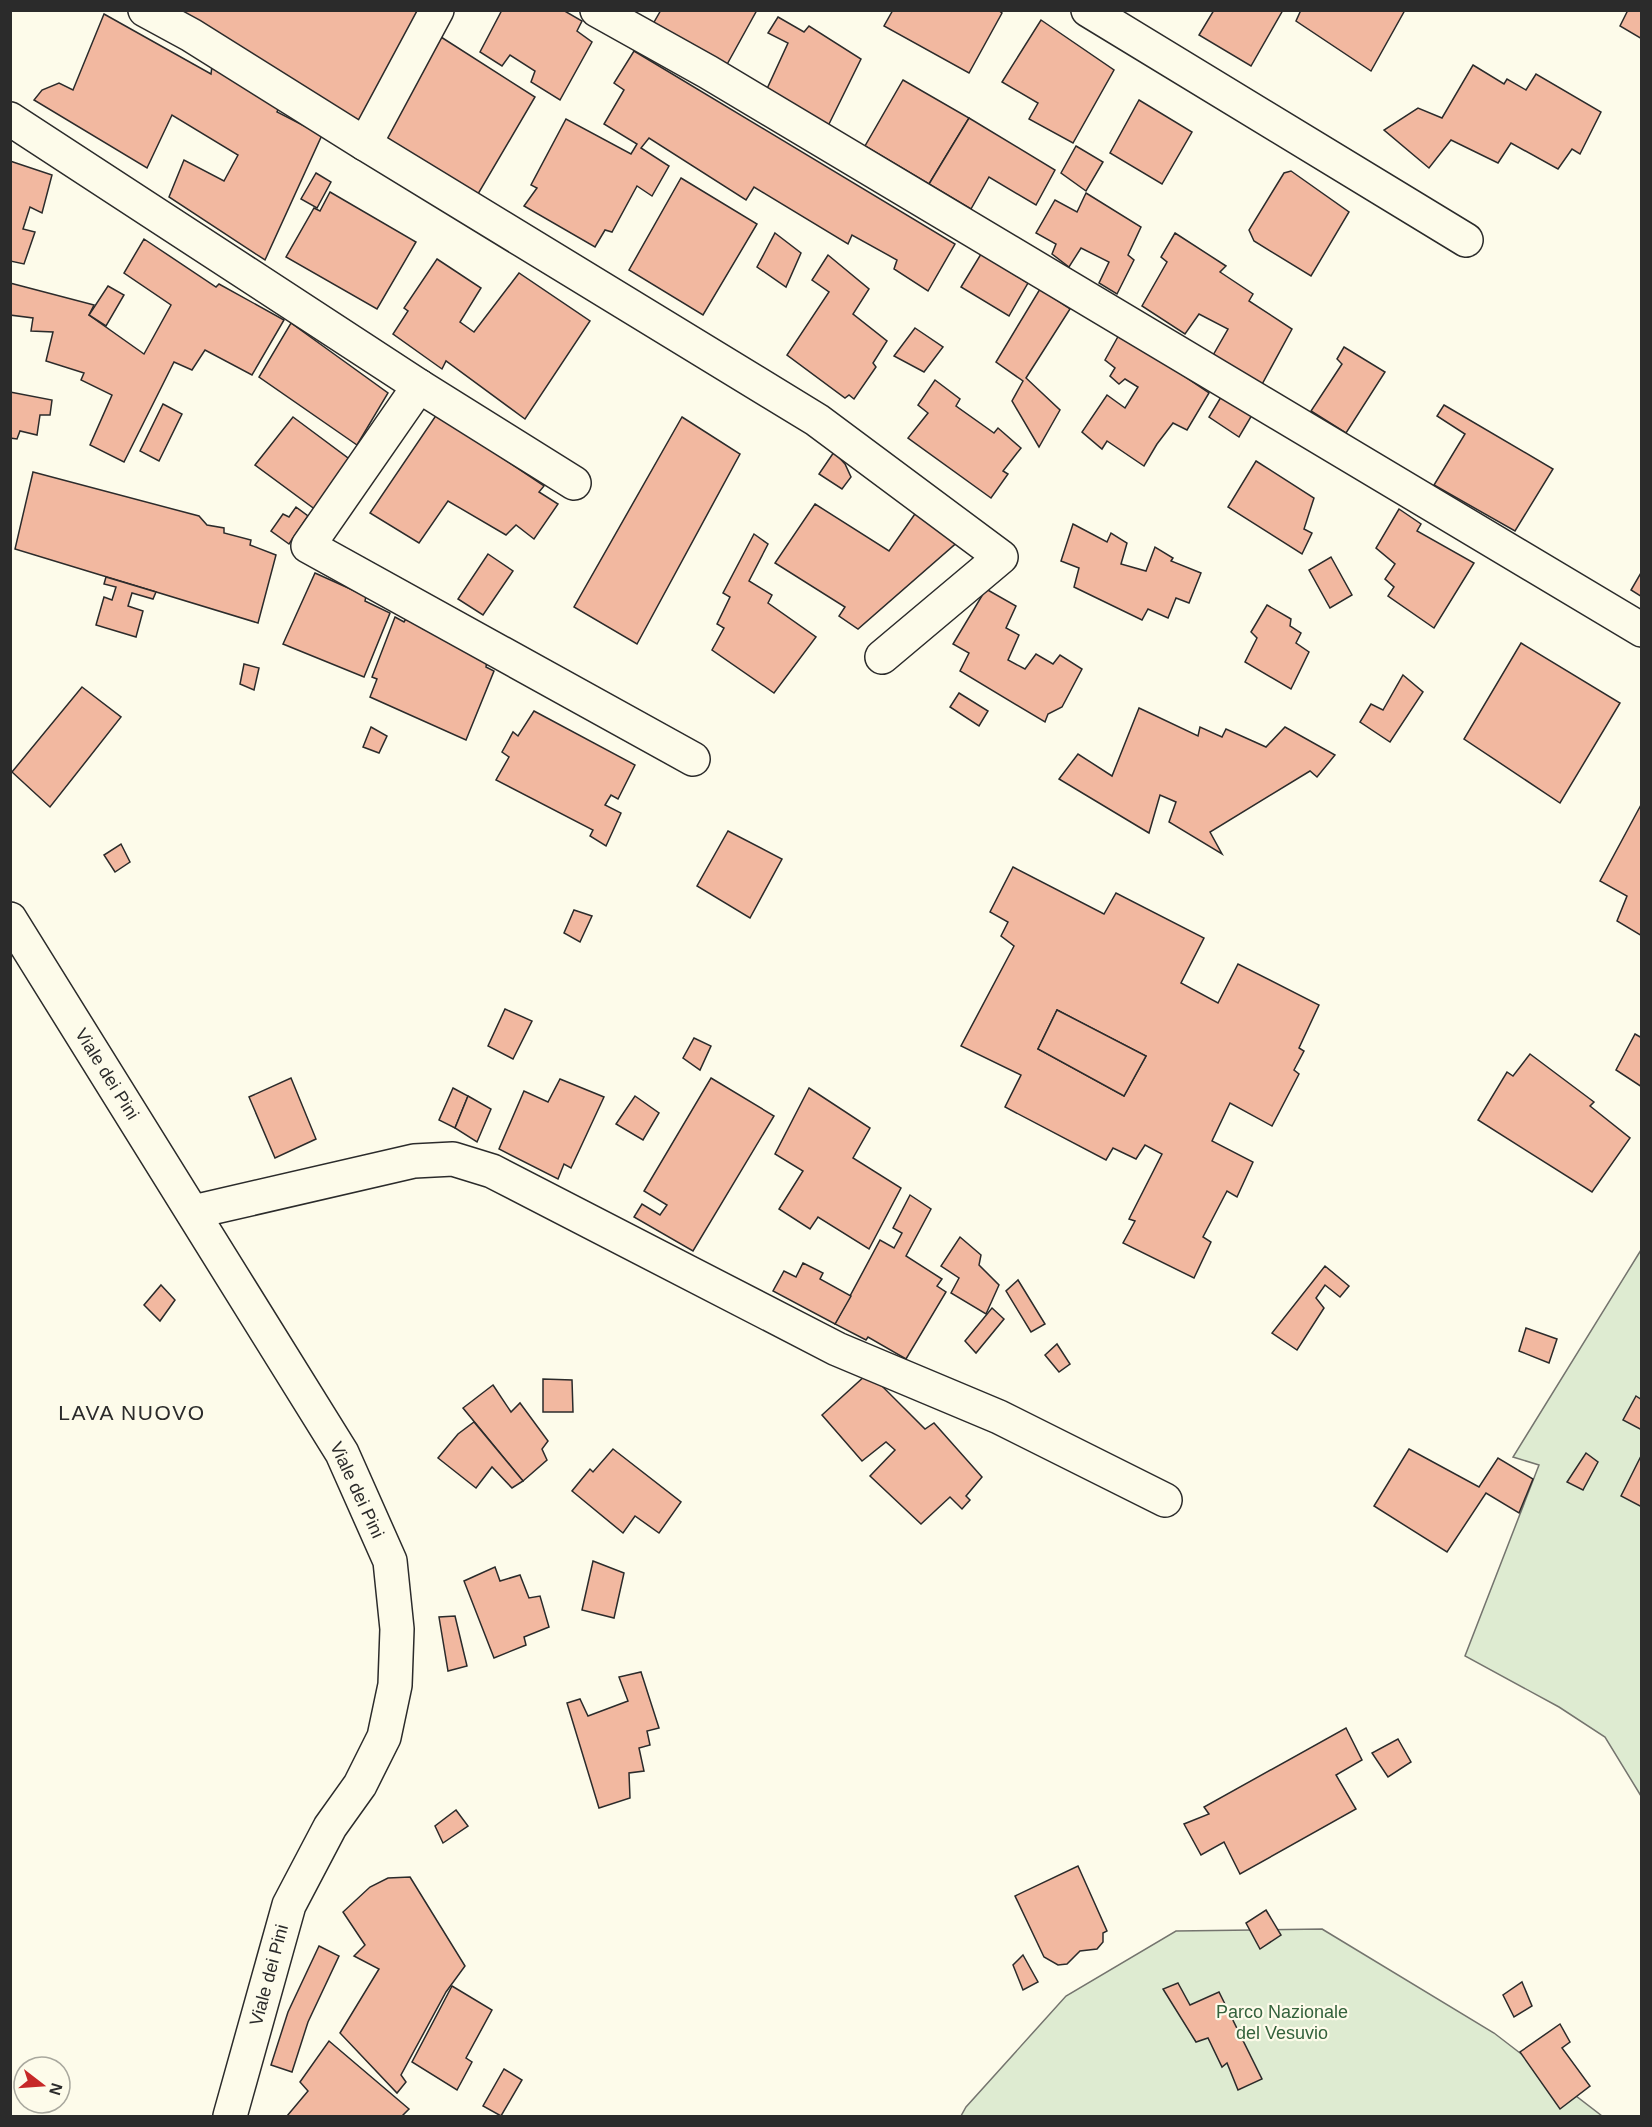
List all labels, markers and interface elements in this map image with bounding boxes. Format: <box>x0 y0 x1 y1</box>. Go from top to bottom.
street label: Viale dei Pini <box>71 1025 143 1123</box>
district label: LAVA NUOVO <box>58 1401 206 1424</box>
street label: Viale dei Pini <box>326 1439 388 1541</box>
street label: Viale dei Pini <box>246 1922 292 2028</box>
park label: Parco Nazionale del Vesuvio <box>1216 2002 1348 2043</box>
north arrow <box>12 2055 72 2115</box>
text: N <box>46 2081 66 2097</box>

